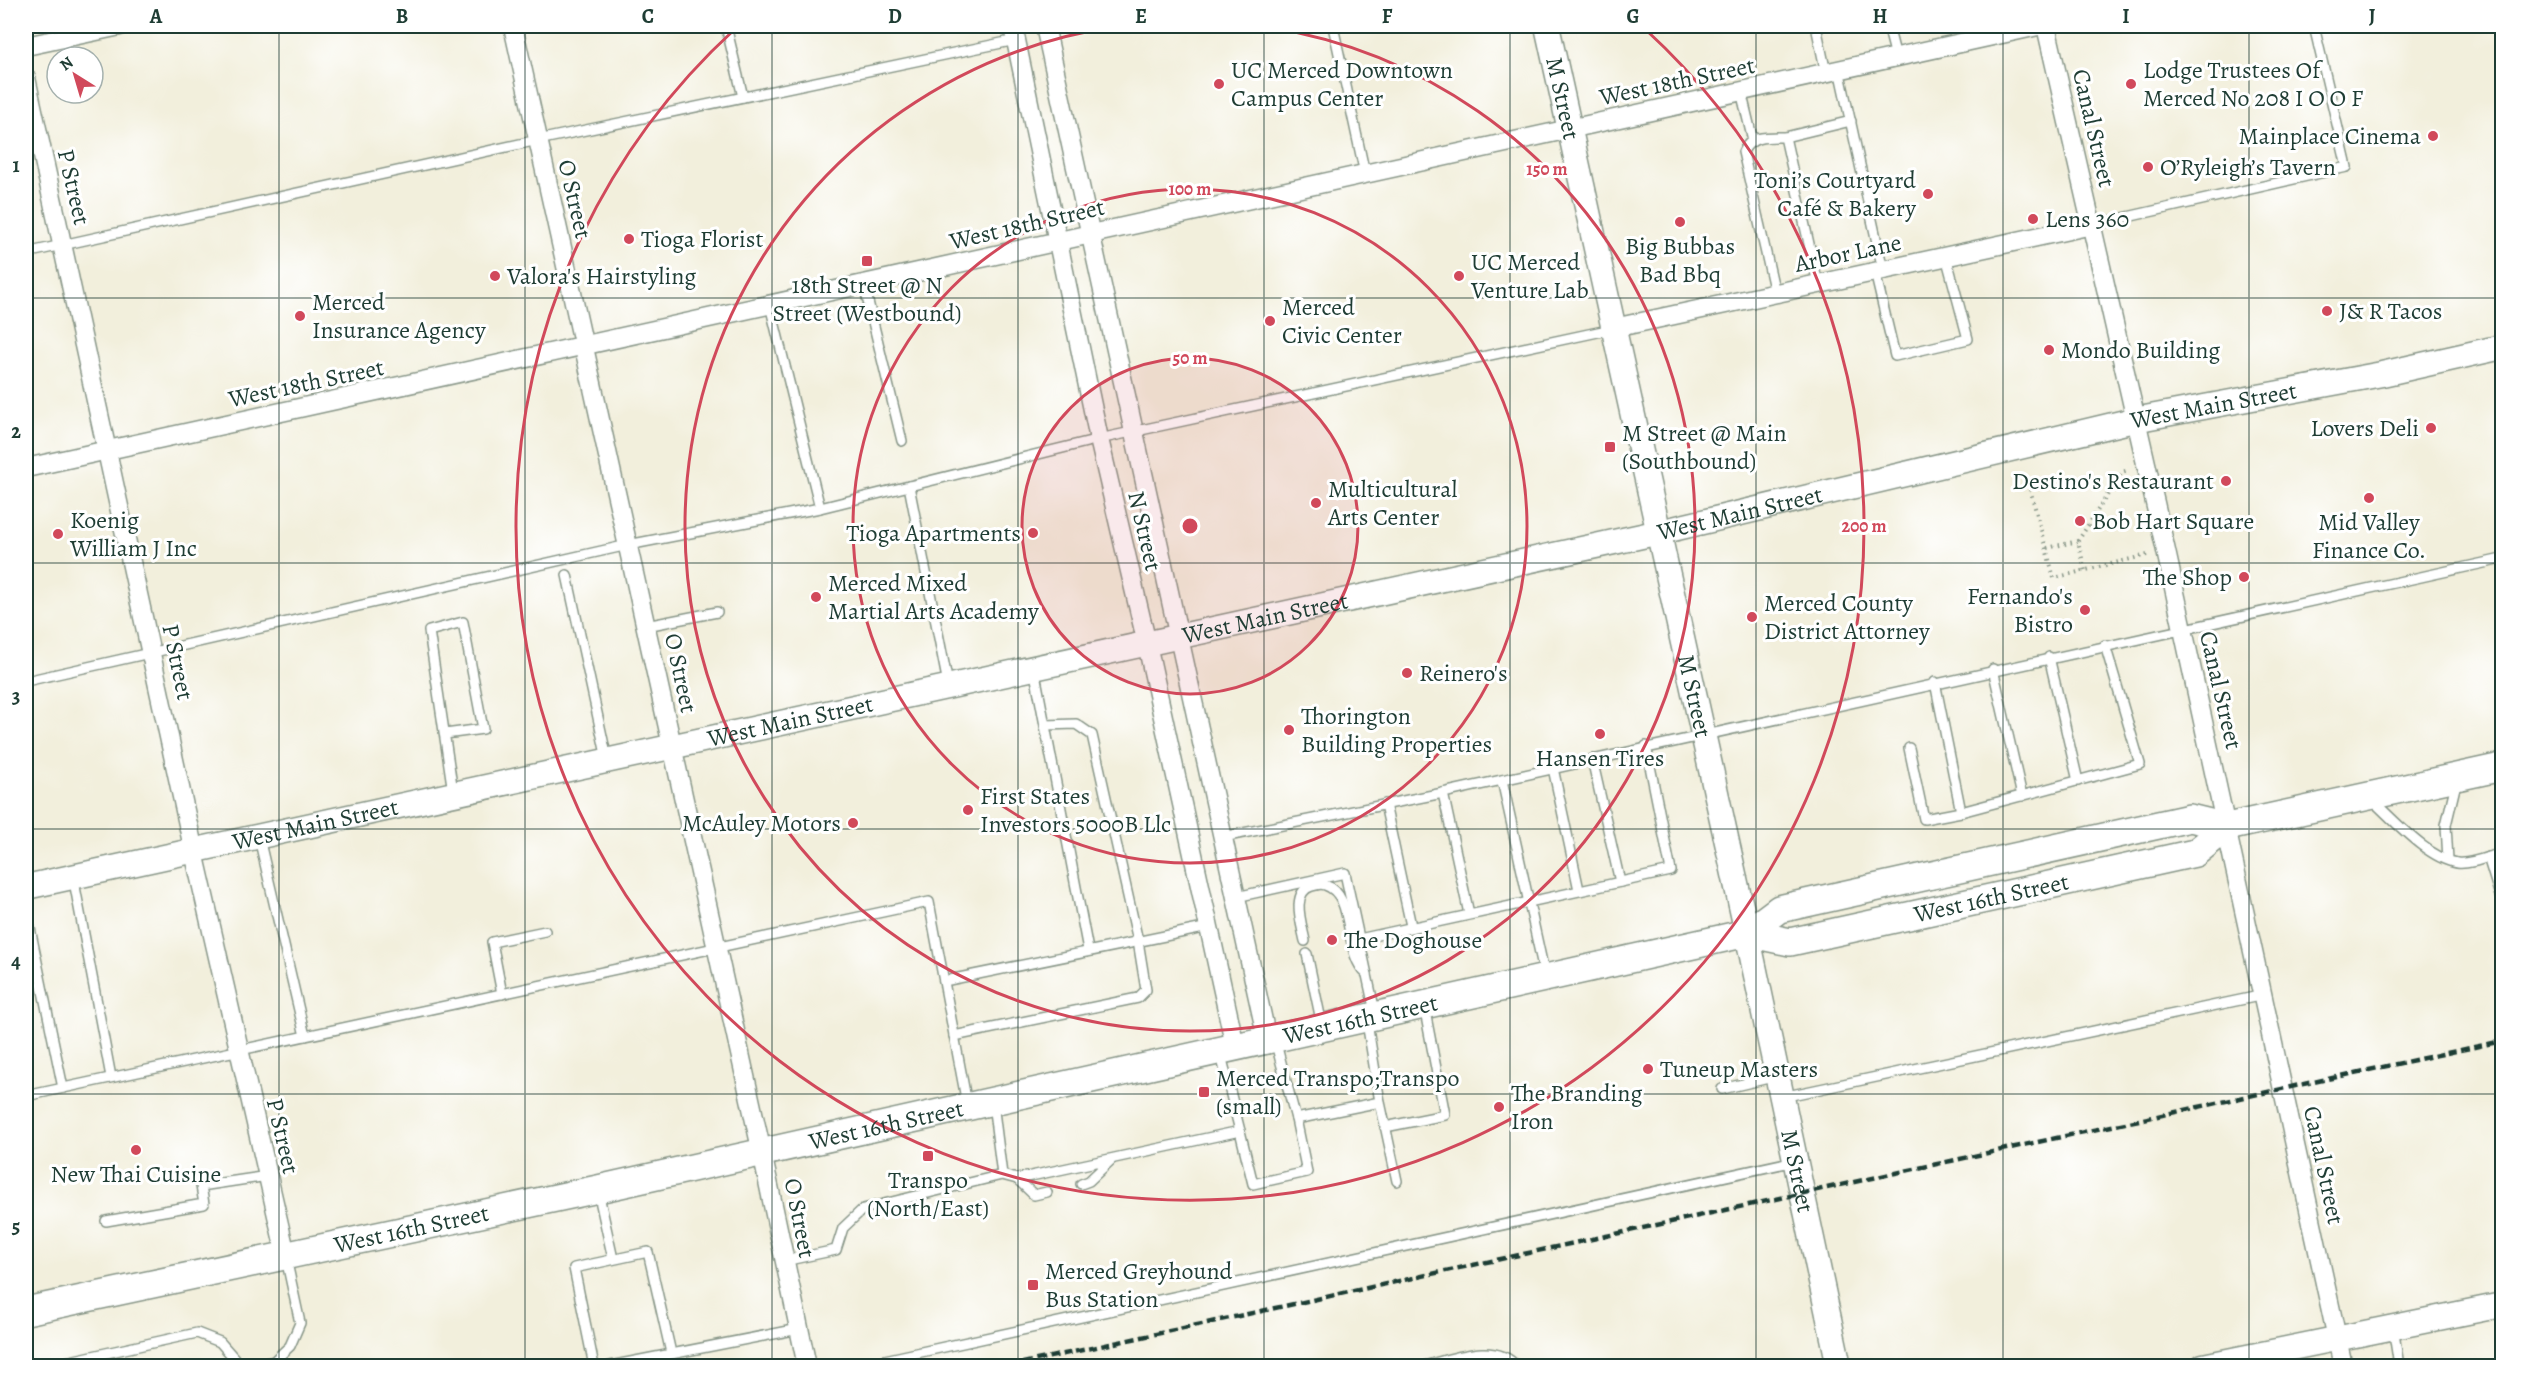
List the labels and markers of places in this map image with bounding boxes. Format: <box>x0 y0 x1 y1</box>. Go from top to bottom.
place label: UC Merced Downtown Campus Center <box>1231 54 1453 114</box>
place label: Lodge Trustees Of Merced No 208 I O O F <box>2143 54 2363 114</box>
marker: UC Merced Downtown Campus Center <box>1212 77 1226 91</box>
marker: Lodge Trustees Of Merced No 208 I O O F <box>2124 77 2138 91</box>
place label: Mainplace Cinema <box>2238 120 2422 152</box>
marker: Mainplace Cinema <box>2426 129 2440 143</box>
place label: O’Ryleigh’s Tavern <box>2160 151 2336 183</box>
marker: O’Ryleigh’s Tavern <box>2141 160 2155 174</box>
place label: Toni’s Courtyard Café & Bakery <box>1754 164 1916 224</box>
marker: Toni’s Courtyard Café & Bakery <box>1921 187 1935 201</box>
place label: Lens 360 <box>2045 203 2129 235</box>
marker: Lens 360 <box>2026 212 2040 226</box>
marker: Big Bubbas Bad Bbq <box>1673 215 1687 229</box>
place label: Tioga Florist <box>641 223 763 255</box>
place label: Big Bubbas Bad Bbq <box>1625 230 1735 290</box>
marker: Tioga Florist <box>622 232 636 246</box>
place label: UC Merced Venture Lab <box>1470 246 1589 306</box>
marker: 18th Street @ N Street (Westbound) <box>860 254 874 268</box>
place label: Valora's Hairstyling <box>506 260 696 292</box>
marker: Valora's Hairstyling <box>488 269 502 283</box>
place label: 18th Street @ N Street (Westbound) <box>773 269 962 329</box>
marker: UC Merced Venture Lab <box>1452 269 1466 283</box>
place label: Merced Insurance Agency <box>312 286 486 346</box>
place label: Merced Civic Center <box>1282 291 1402 351</box>
place label: J& R Tacos <box>2339 295 2442 327</box>
marker: J& R Tacos <box>2320 304 2334 318</box>
marker: Merced Insurance Agency <box>293 309 307 323</box>
marker: Merced Civic Center <box>1263 314 1277 328</box>
place label: Mondo Building <box>2061 334 2220 366</box>
marker: Mondo Building <box>2042 343 2056 357</box>
place label: Lovers Deli <box>2310 412 2419 444</box>
place label: M Street @ Main (Southbound) <box>1622 417 1787 477</box>
marker: Lovers Deli <box>2424 421 2438 435</box>
marker: M Street @ Main (Southbound) <box>1603 440 1617 454</box>
place label: Destino's Restaurant <box>2012 465 2214 497</box>
place label: Multicultural Arts Center <box>1327 473 1457 533</box>
marker: Destino's Restaurant <box>2219 474 2233 488</box>
marker: Mid Valley Finance Co. <box>2362 491 2376 505</box>
marker: Multicultural Arts Center <box>1309 496 1323 510</box>
place label: Koenig William J Inc <box>69 504 197 564</box>
place label: Bob Hart Square <box>2092 505 2254 537</box>
place label: Mid Valley Finance Co. <box>2312 506 2426 566</box>
marker: Bob Hart Square <box>2073 514 2087 528</box>
centre of rings <box>1180 516 1200 536</box>
place label: Tioga Apartments <box>846 517 1021 549</box>
marker: Tioga Apartments <box>1026 526 1040 540</box>
marker: Koenig William J Inc <box>51 527 65 541</box>
place label: The Shop <box>2143 561 2232 593</box>
place label: Merced Mixed Martial Arts Academy <box>828 567 1039 627</box>
marker: The Shop <box>2237 570 2251 584</box>
place label: Fernando's Bistro <box>1967 580 2073 640</box>
place label: Merced County District Attorney <box>1764 587 1930 647</box>
marker: Merced Mixed Martial Arts Academy <box>809 590 823 604</box>
marker: Fernando's Bistro <box>2078 603 2092 617</box>
marker: Merced County District Attorney <box>1745 610 1759 624</box>
place label: Reinero's <box>1419 657 1508 689</box>
marker: Reinero's <box>1400 666 1414 680</box>
place label: Thorington Building Properties <box>1301 700 1492 760</box>
marker: Thorington Building Properties <box>1282 723 1296 737</box>
marker: Hansen Tires <box>1593 727 1607 741</box>
place label: Hansen Tires <box>1536 742 1664 774</box>
place label: First States Investors 5000B Llc <box>980 780 1171 840</box>
marker: First States Investors 5000B Llc <box>961 803 975 817</box>
place label: McAuley Motors <box>682 807 841 839</box>
marker: McAuley Motors <box>846 816 860 830</box>
place label: The Doghouse <box>1344 924 1482 956</box>
marker: The Doghouse <box>1325 933 1339 947</box>
place label: Tuneup Masters <box>1660 1053 1818 1085</box>
place label: Merced Transpo;Transpo (small) <box>1216 1062 1459 1122</box>
marker: Tuneup Masters <box>1641 1062 1655 1076</box>
place label: The Branding Iron <box>1511 1077 1642 1137</box>
marker: Merced Transpo;Transpo (small) <box>1197 1085 1211 1099</box>
marker: The Branding Iron <box>1492 1100 1506 1114</box>
marker: New Thai Cuisine <box>129 1143 143 1157</box>
marker: Transpo (North/East) <box>921 1149 935 1163</box>
place label: New Thai Cuisine <box>51 1158 221 1190</box>
place label: Transpo (North/East) <box>867 1164 989 1224</box>
place label: Merced Greyhound Bus Station <box>1045 1255 1233 1315</box>
marker: Merced Greyhound Bus Station <box>1026 1278 1040 1292</box>

